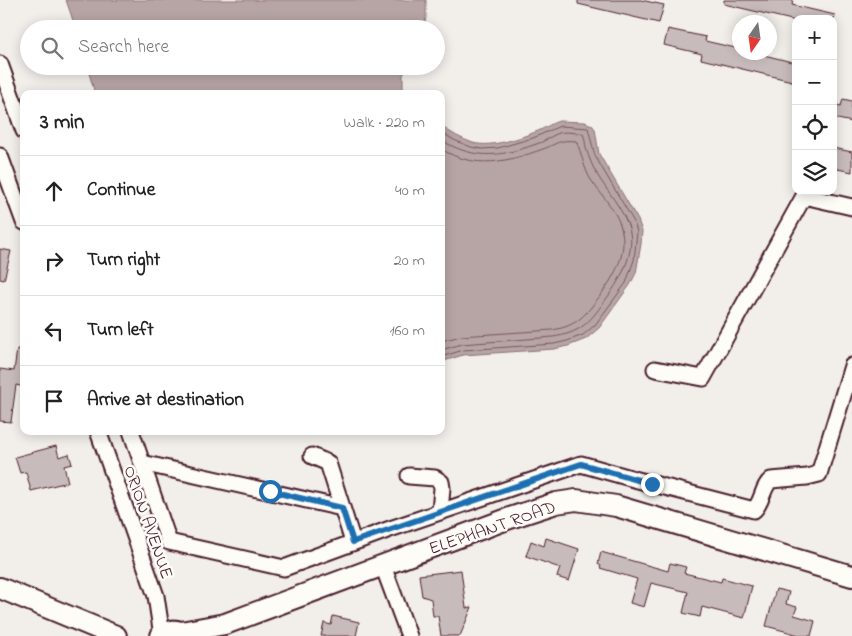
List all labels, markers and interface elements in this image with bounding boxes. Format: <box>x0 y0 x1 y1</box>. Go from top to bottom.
north arrow <box>732 15 777 60</box>
map controls <box>792 15 837 195</box>
button: + <box>792 15 837 60</box>
search box <box>20 20 445 75</box>
icon: search <box>38 34 66 62</box>
text: Search here <box>78 34 169 61</box>
button: − <box>792 60 837 105</box>
button: locate <box>792 105 837 150</box>
text: 3 min <box>40 108 84 138</box>
text: Walk · 220 m <box>344 111 425 135</box>
button: layers <box>792 150 837 195</box>
icon: ahead <box>40 177 68 205</box>
text: Continue <box>87 177 155 204</box>
text: 40 m <box>395 179 425 203</box>
icon: right <box>40 247 68 275</box>
text: Turn right <box>87 247 160 274</box>
text: 20 m <box>394 249 425 273</box>
icon: left <box>40 317 68 345</box>
text: Turn left <box>87 317 154 344</box>
text: 160 m <box>390 319 425 343</box>
icon: arrive <box>40 387 68 415</box>
text: Arrive at destination <box>87 387 244 414</box>
street label: ORION AVENUE <box>116 462 179 583</box>
route end <box>641 473 664 496</box>
route start <box>259 480 282 503</box>
street label: ELEPHANT ROAD <box>426 495 560 563</box>

